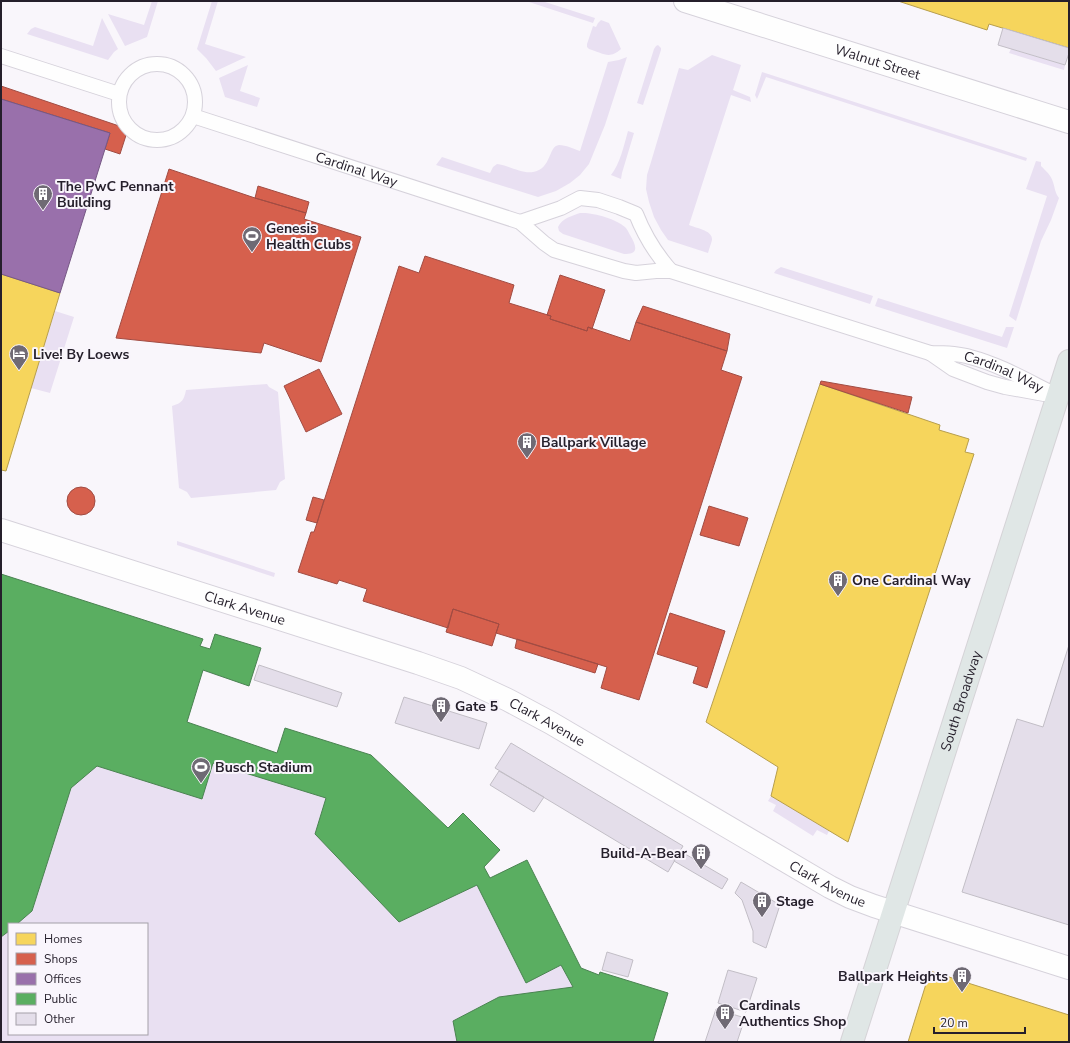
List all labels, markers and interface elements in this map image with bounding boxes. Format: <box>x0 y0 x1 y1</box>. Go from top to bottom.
street label: Walnut Street <box>832 39 923 84</box>
street label: Cardinal Way <box>313 147 401 191</box>
place label: The PwC Pennant Building <box>57 177 174 212</box>
building icon: The PwC Pennant Building <box>32 183 54 211</box>
place label: Genesis Health Clubs <box>266 219 351 254</box>
sports icon: Genesis Health Clubs <box>241 225 263 253</box>
hotel icon: Live! By Loews <box>8 343 30 371</box>
place label: Live! By Loews <box>33 345 129 364</box>
street label: Cardinal Way <box>962 346 1048 397</box>
building icon: Ballpark Village <box>516 431 538 459</box>
place label: Ballpark Village <box>541 433 647 452</box>
building icon: One Cardinal Way <box>827 569 849 597</box>
place label: One Cardinal Way <box>852 571 971 590</box>
street label: Clark Avenue <box>202 586 288 630</box>
street label: South Broadway <box>936 647 986 754</box>
street label: Clark Avenue <box>506 693 589 751</box>
building icon: Gate 5 <box>430 695 452 723</box>
place label: Gate 5 <box>455 697 498 716</box>
sports icon: Busch Stadium <box>190 756 212 784</box>
place label: Busch Stadium <box>215 758 312 777</box>
building icon: Build-A-Bear <box>690 842 712 870</box>
place label: Build-A-Bear <box>600 844 687 863</box>
street label: Clark Avenue <box>786 856 869 912</box>
building icon: Stage <box>751 890 773 918</box>
place label: Stage <box>776 892 814 911</box>
legend <box>8 923 148 1035</box>
text: Homes <box>44 931 82 947</box>
text: Shops <box>44 951 78 967</box>
building icon: Ballpark Heights <box>951 965 973 993</box>
place label: Ballpark Heights <box>838 967 948 986</box>
text: Offices <box>44 971 82 987</box>
text: Public <box>44 991 78 1007</box>
place label: Cardinals Authentics Shop <box>739 996 847 1031</box>
building icon: Cardinals Authentics Shop <box>714 1002 736 1030</box>
scale bar <box>934 1009 1025 1035</box>
text: Other <box>44 1011 76 1027</box>
text: 20 m <box>940 1015 968 1031</box>

